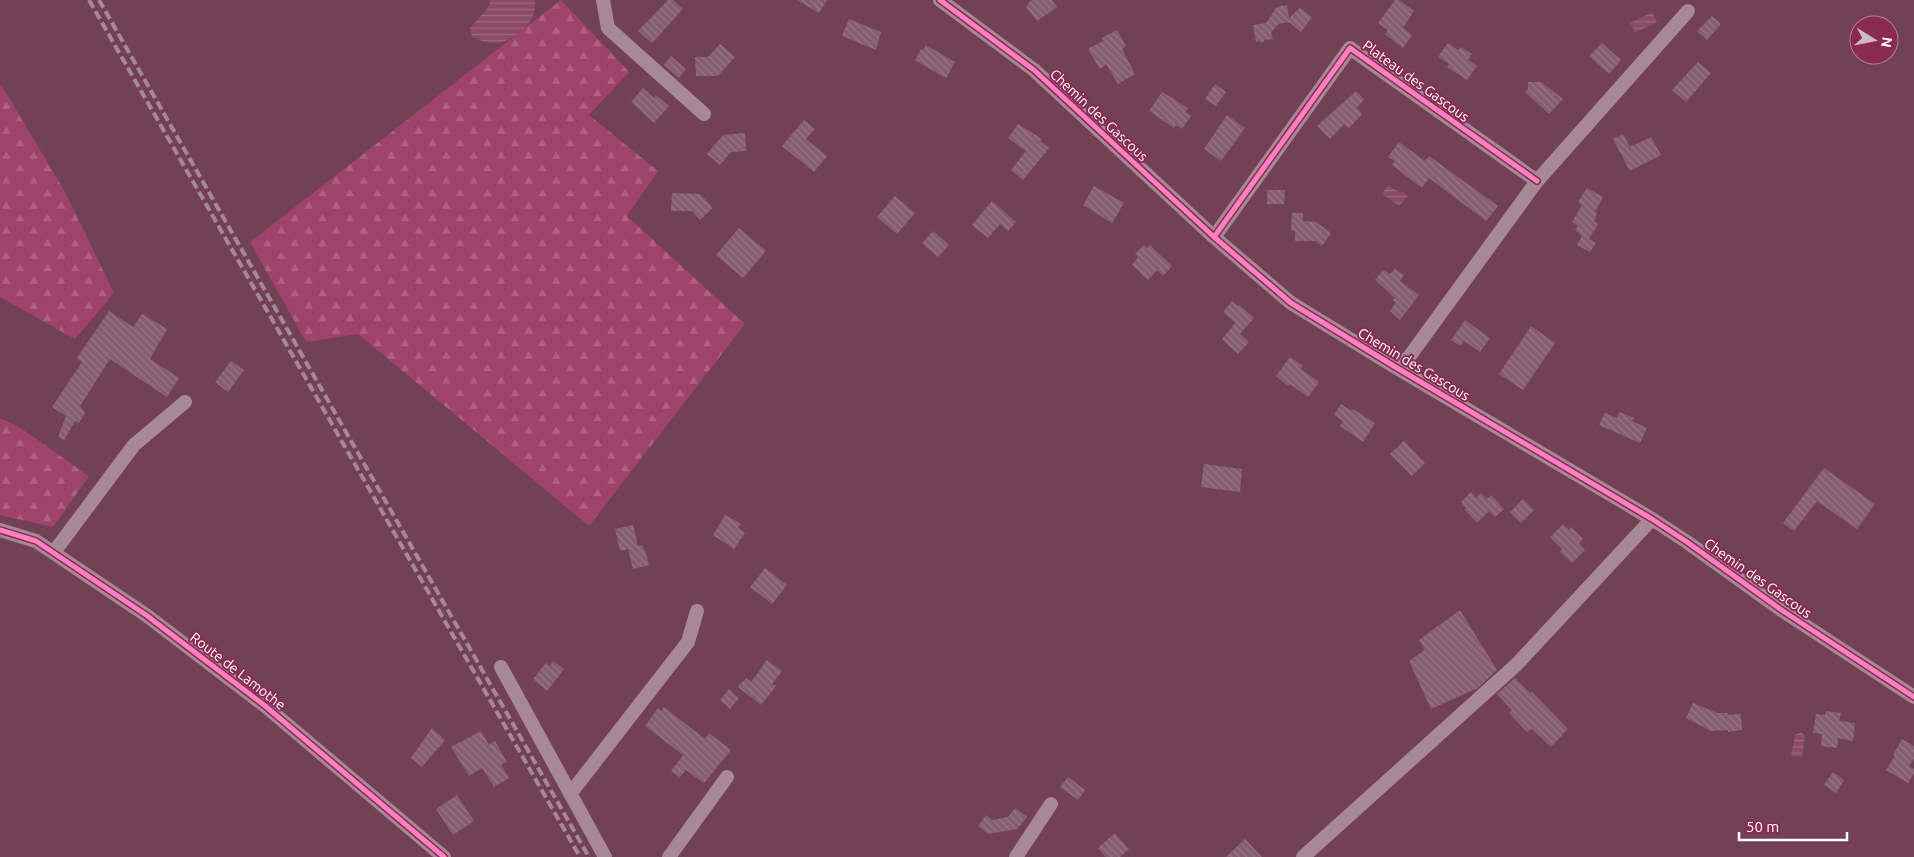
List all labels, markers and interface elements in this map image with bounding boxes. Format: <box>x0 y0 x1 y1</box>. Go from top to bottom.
north arrow <box>1849 15 1899 65</box>
text: N <box>1878 36 1896 49</box>
street label: Plateau des Gascous <box>1360 37 1472 125</box>
street label: Chemin des Gascous <box>1047 66 1151 164</box>
street label: Chemin des Gascous <box>1355 324 1473 404</box>
street label: Chemin des Gascous <box>1701 535 1815 621</box>
street label: Route de Lamothe <box>187 629 289 713</box>
scale bar <box>1739 810 1846 842</box>
text: 50 m <box>1746 818 1779 835</box>

